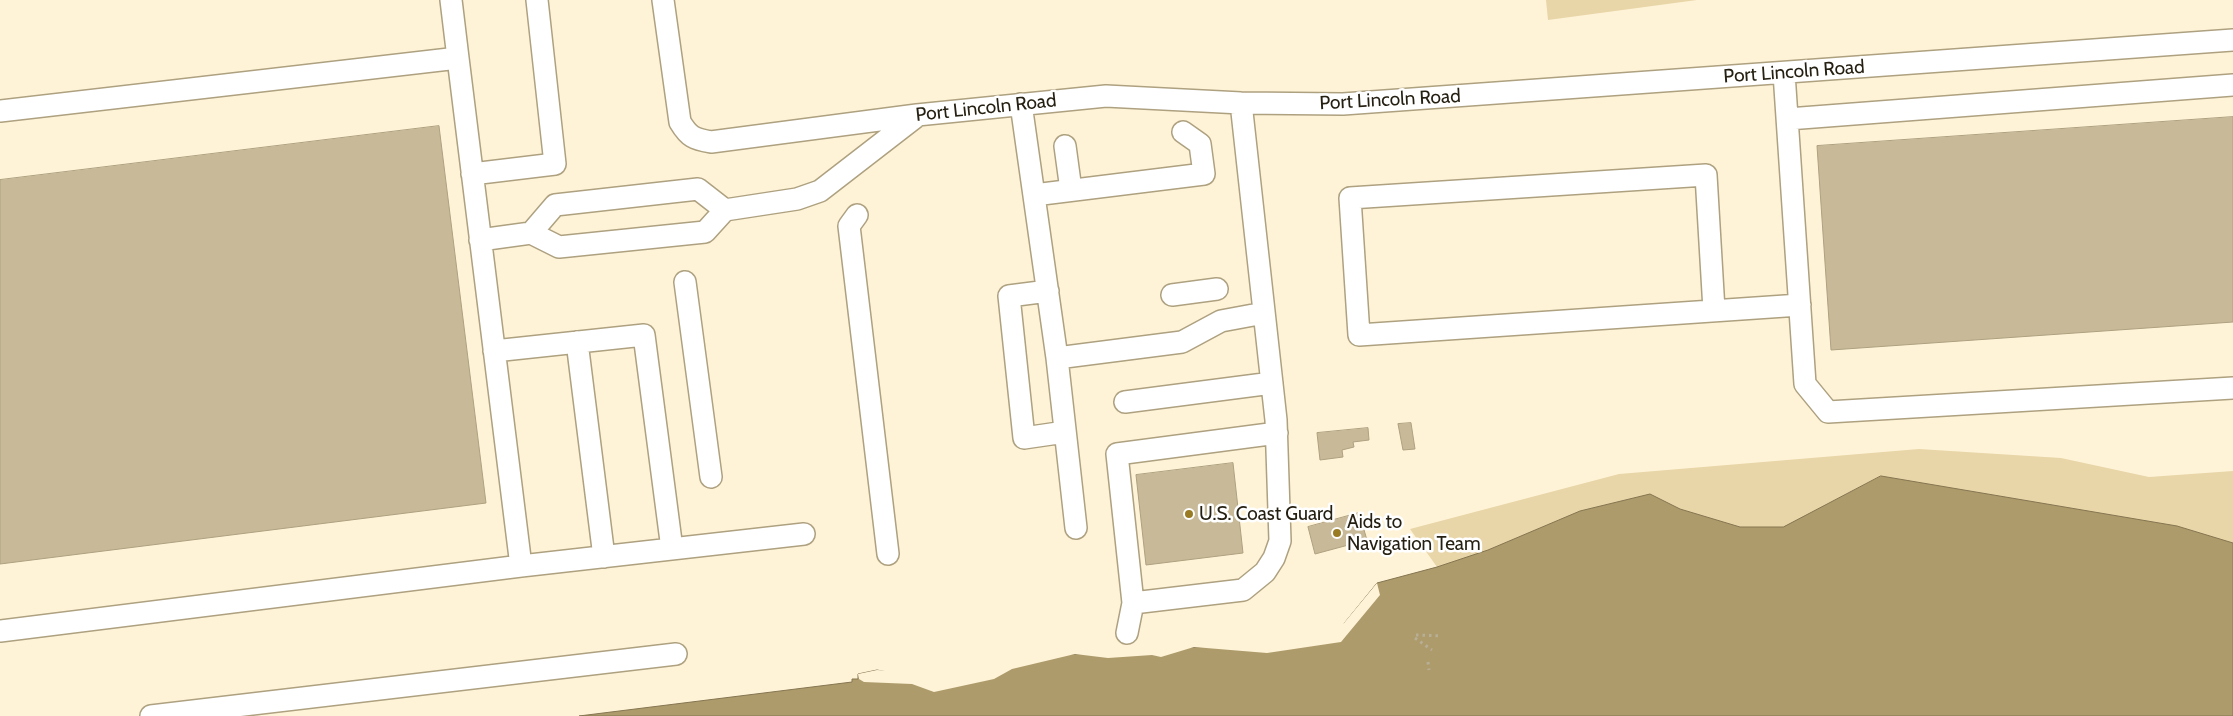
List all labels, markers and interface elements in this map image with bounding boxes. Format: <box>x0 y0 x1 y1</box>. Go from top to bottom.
street label: Port Lincoln Road <box>1723 56 1865 88</box>
street label: Port Lincoln Road <box>1319 85 1461 115</box>
street label: Port Lincoln Road <box>914 89 1058 127</box>
place label: U.S. Coast Guard <box>1199 503 1333 525</box>
marker: U.S. Coast Guard <box>1183 508 1195 520</box>
place label: Aids to Navigation Team <box>1347 511 1481 555</box>
marker: Aids to Navigation Team <box>1331 527 1343 539</box>

